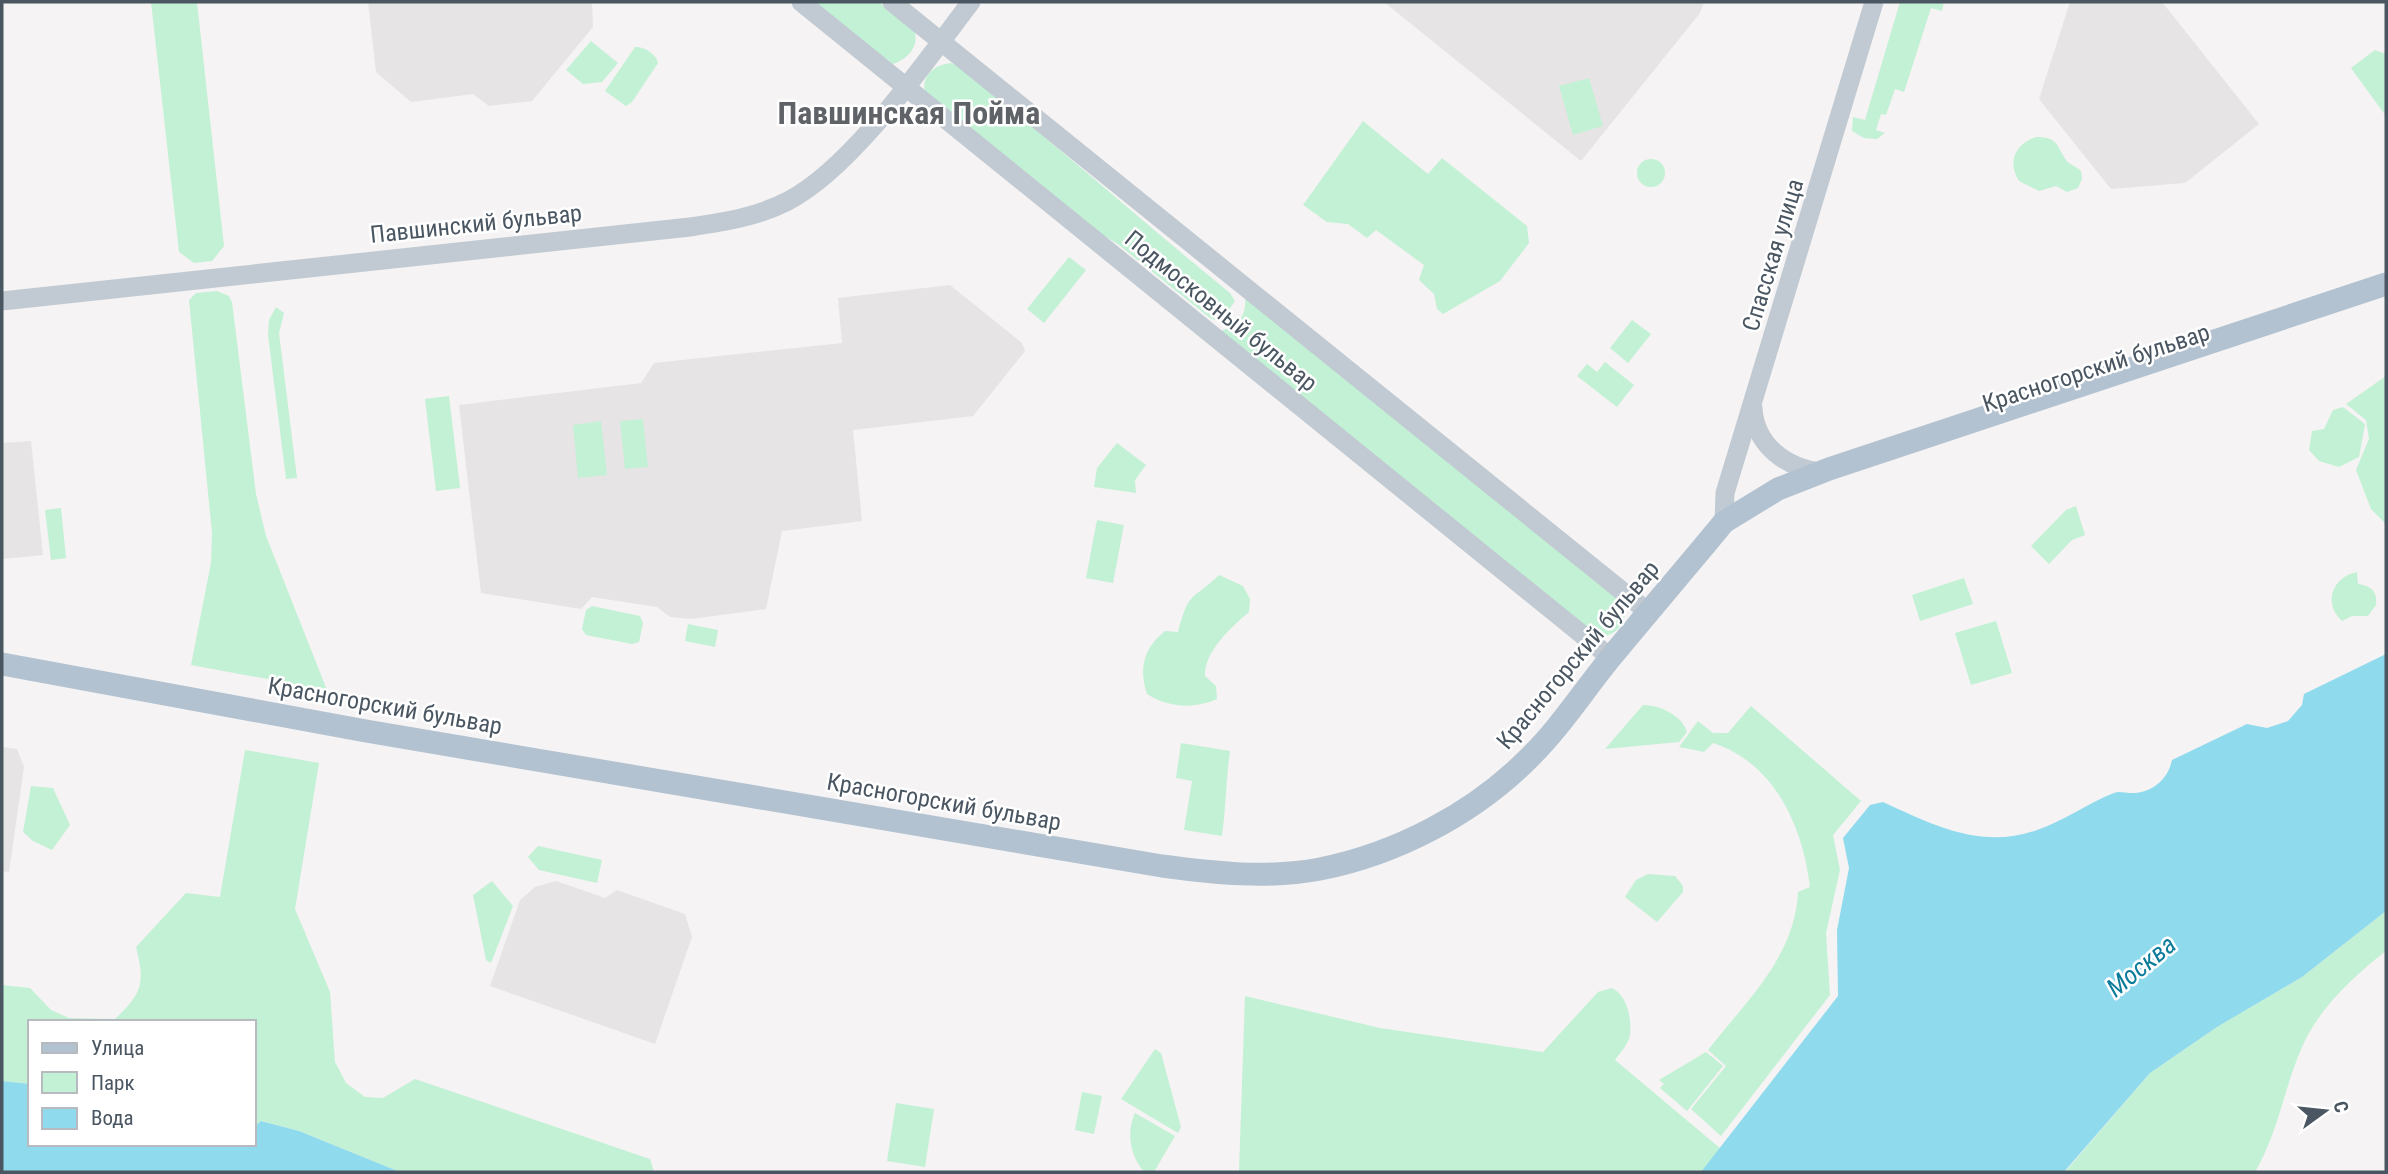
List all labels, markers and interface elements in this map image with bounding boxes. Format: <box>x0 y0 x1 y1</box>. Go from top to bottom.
district label: Павшинская Пойма <box>778 94 1040 132</box>
street label: Спасская улица <box>1737 176 1809 334</box>
street label: Павшинский бульвар <box>369 199 583 249</box>
street label: Подмосковный бульвар <box>1119 225 1323 397</box>
street label: Красногорский бульвар <box>1979 318 2213 418</box>
street label: Красногорский бульвар <box>1491 555 1665 755</box>
street label: Красногорский бульвар <box>266 672 504 740</box>
street label: Красногорский бульвар <box>825 768 1063 836</box>
water label: Москва <box>2100 929 2182 1003</box>
legend <box>28 1020 256 1146</box>
text: Улица <box>91 1036 144 1060</box>
text: Парк <box>91 1071 135 1095</box>
north arrow <box>2290 1076 2360 1146</box>
text: С <box>2328 1099 2353 1115</box>
text: Вода <box>91 1106 134 1130</box>

